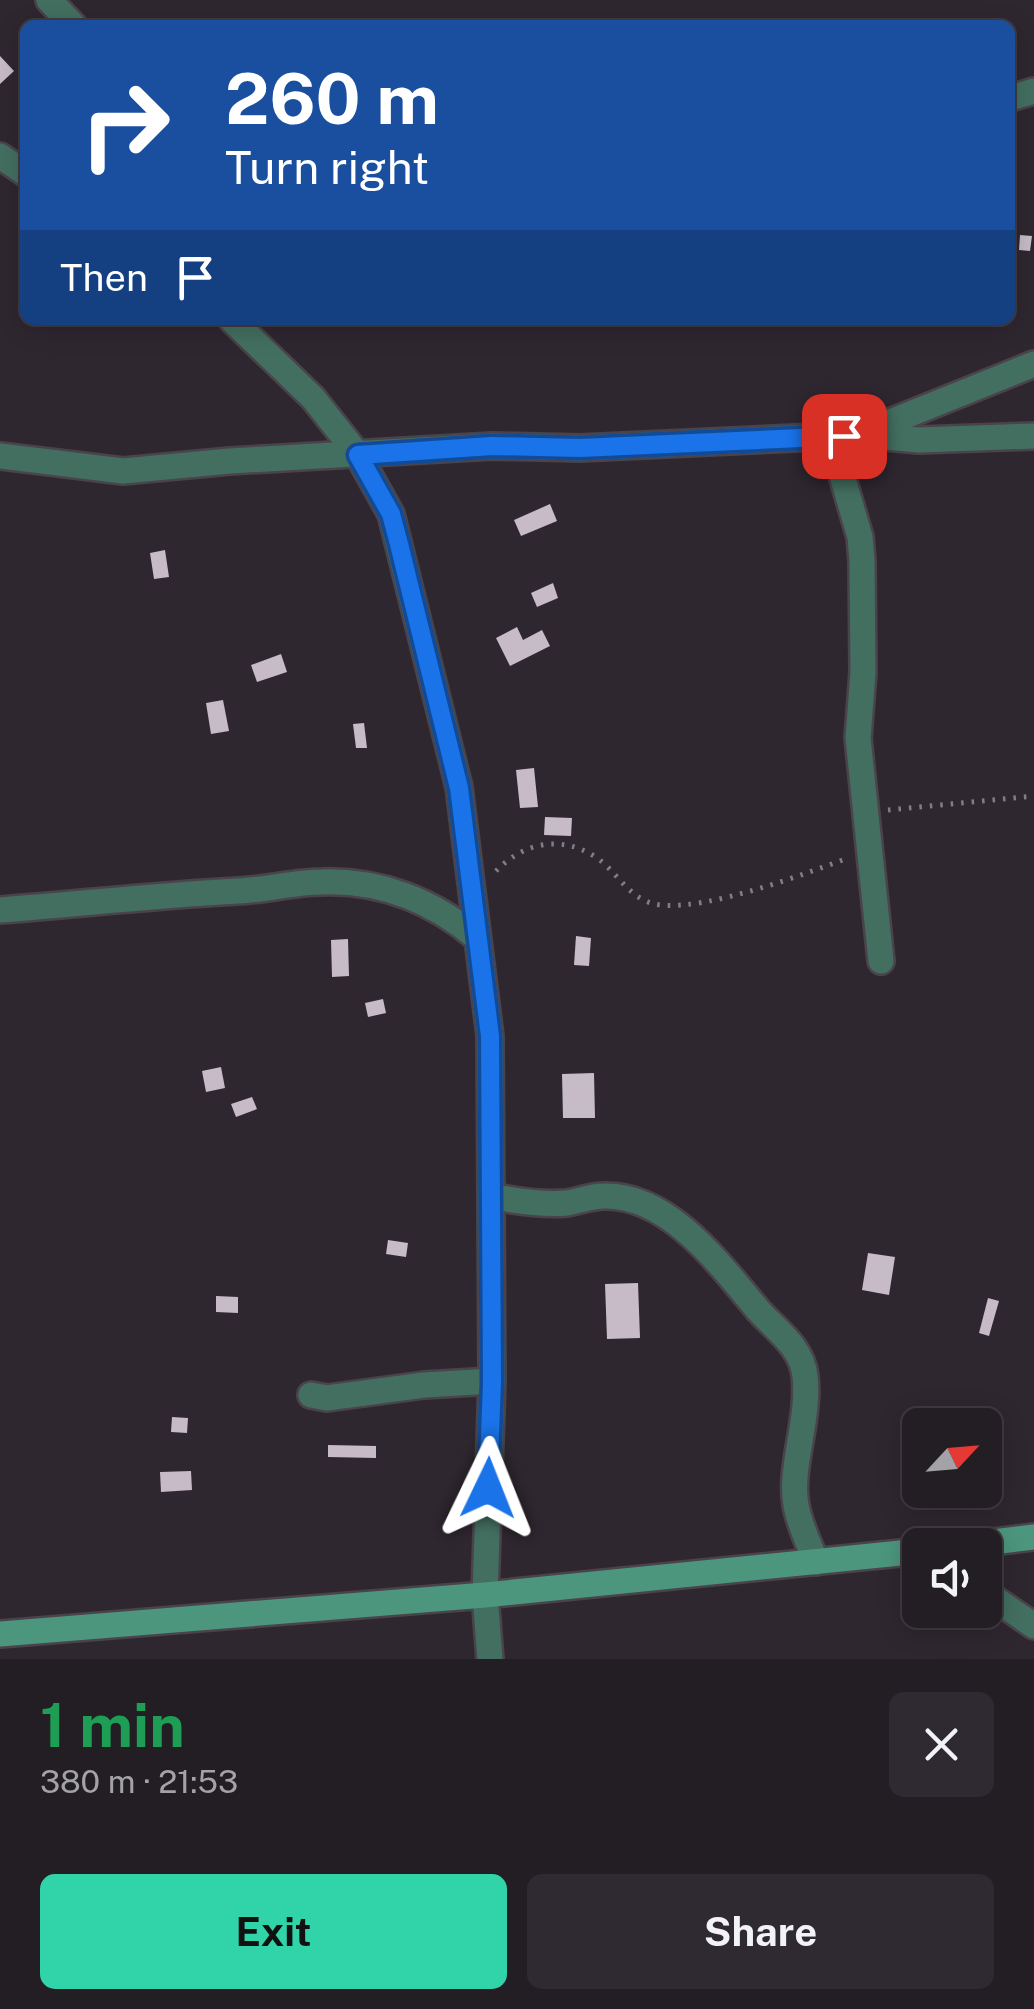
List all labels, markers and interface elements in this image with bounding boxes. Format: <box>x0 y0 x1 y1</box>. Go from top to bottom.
text: 260 m <box>225 57 439 140</box>
icon: right <box>60 60 190 190</box>
text: Turn right <box>225 141 429 194</box>
icon: arrive <box>168 250 223 305</box>
text: Then <box>60 255 148 300</box>
pin <box>802 394 887 479</box>
icon: arrive <box>817 409 872 464</box>
north arrow <box>902 1408 1002 1508</box>
map controls <box>902 1408 1002 1628</box>
position arrow <box>436 1436 540 1540</box>
button: sound <box>902 1528 1002 1628</box>
text: 1 min <box>40 1690 185 1761</box>
button: close <box>889 1692 994 1797</box>
text: 380 m · 21:53 <box>40 1763 238 1800</box>
button: Exit <box>40 1874 507 1989</box>
button: Share <box>527 1874 994 1989</box>

